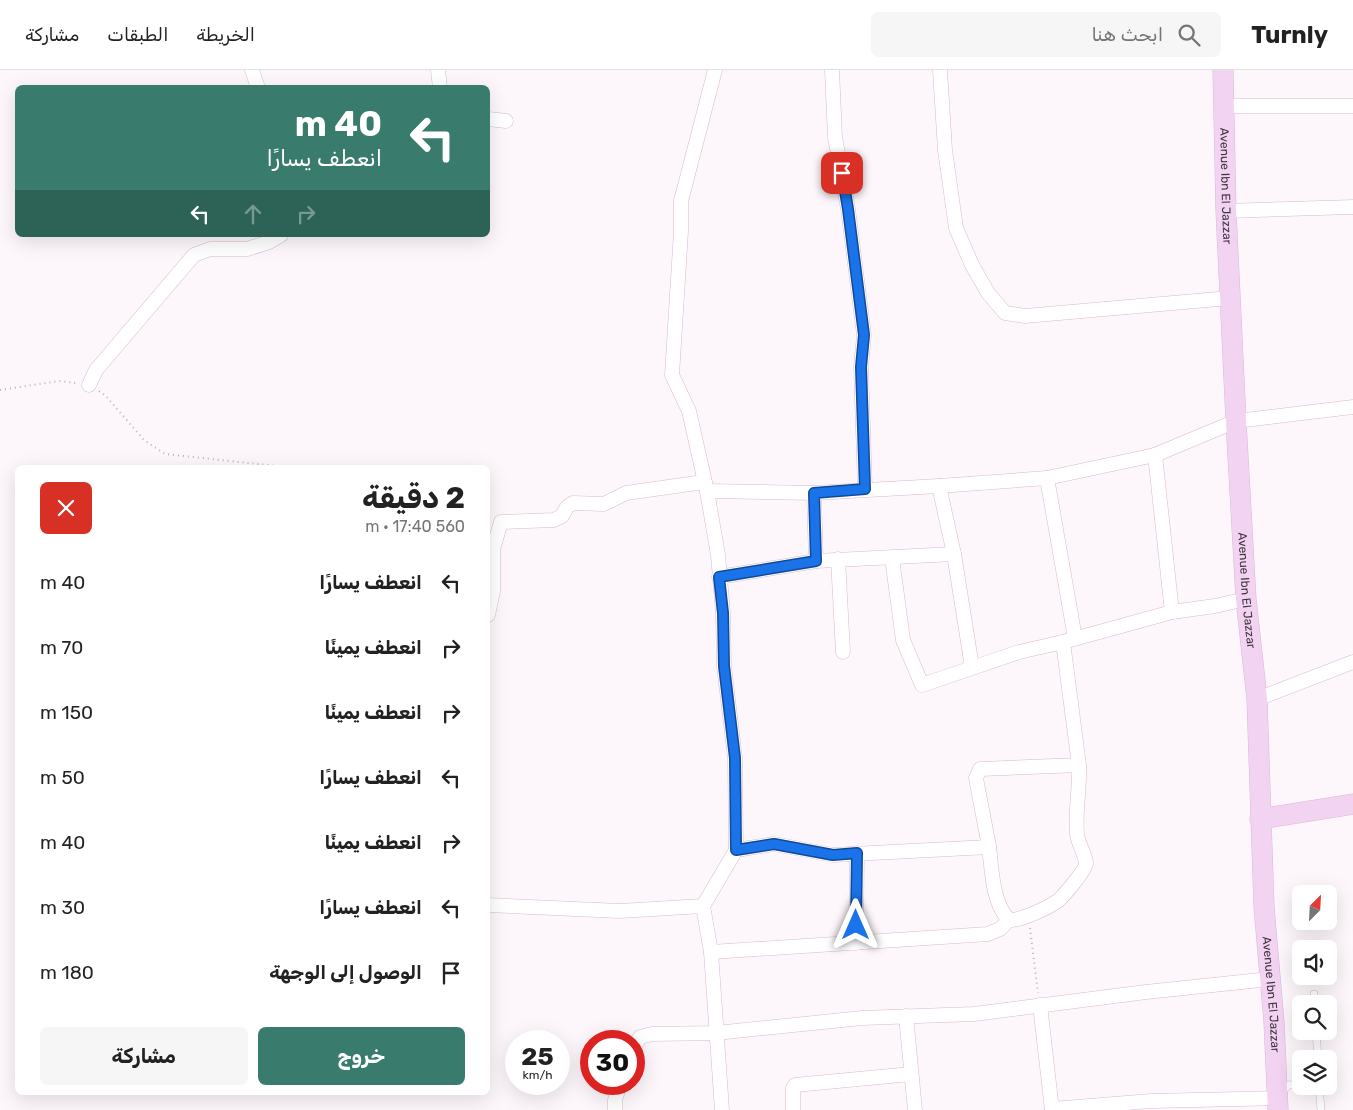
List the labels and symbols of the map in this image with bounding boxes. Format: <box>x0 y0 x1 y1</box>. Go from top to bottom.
street label: Avenue Ibn El Jazzar <box>1217 128 1235 245</box>
pin <box>821 152 863 194</box>
street label: Avenue Ibn El Jazzar <box>1235 532 1258 650</box>
north arrow <box>1292 885 1338 930</box>
position arrow <box>829 898 881 950</box>
street label: Avenue Ibn El Jazzar <box>1260 936 1282 1053</box>
speed limit sign: 30 <box>580 1030 645 1095</box>

